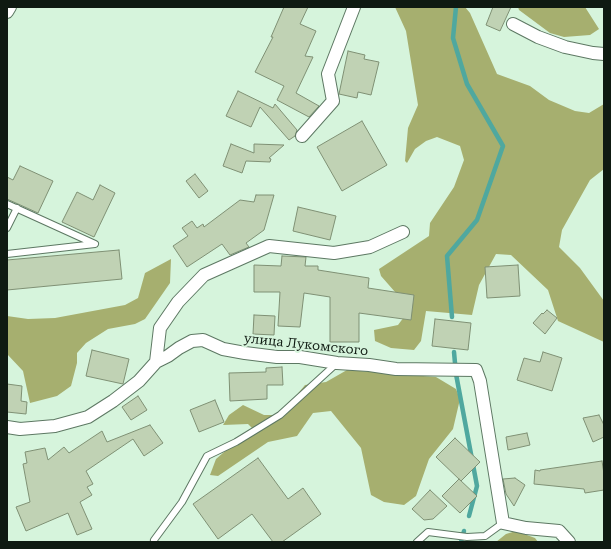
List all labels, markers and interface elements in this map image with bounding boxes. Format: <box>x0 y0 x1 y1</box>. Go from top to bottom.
street label: улица Лукомского <box>243 331 369 359</box>

